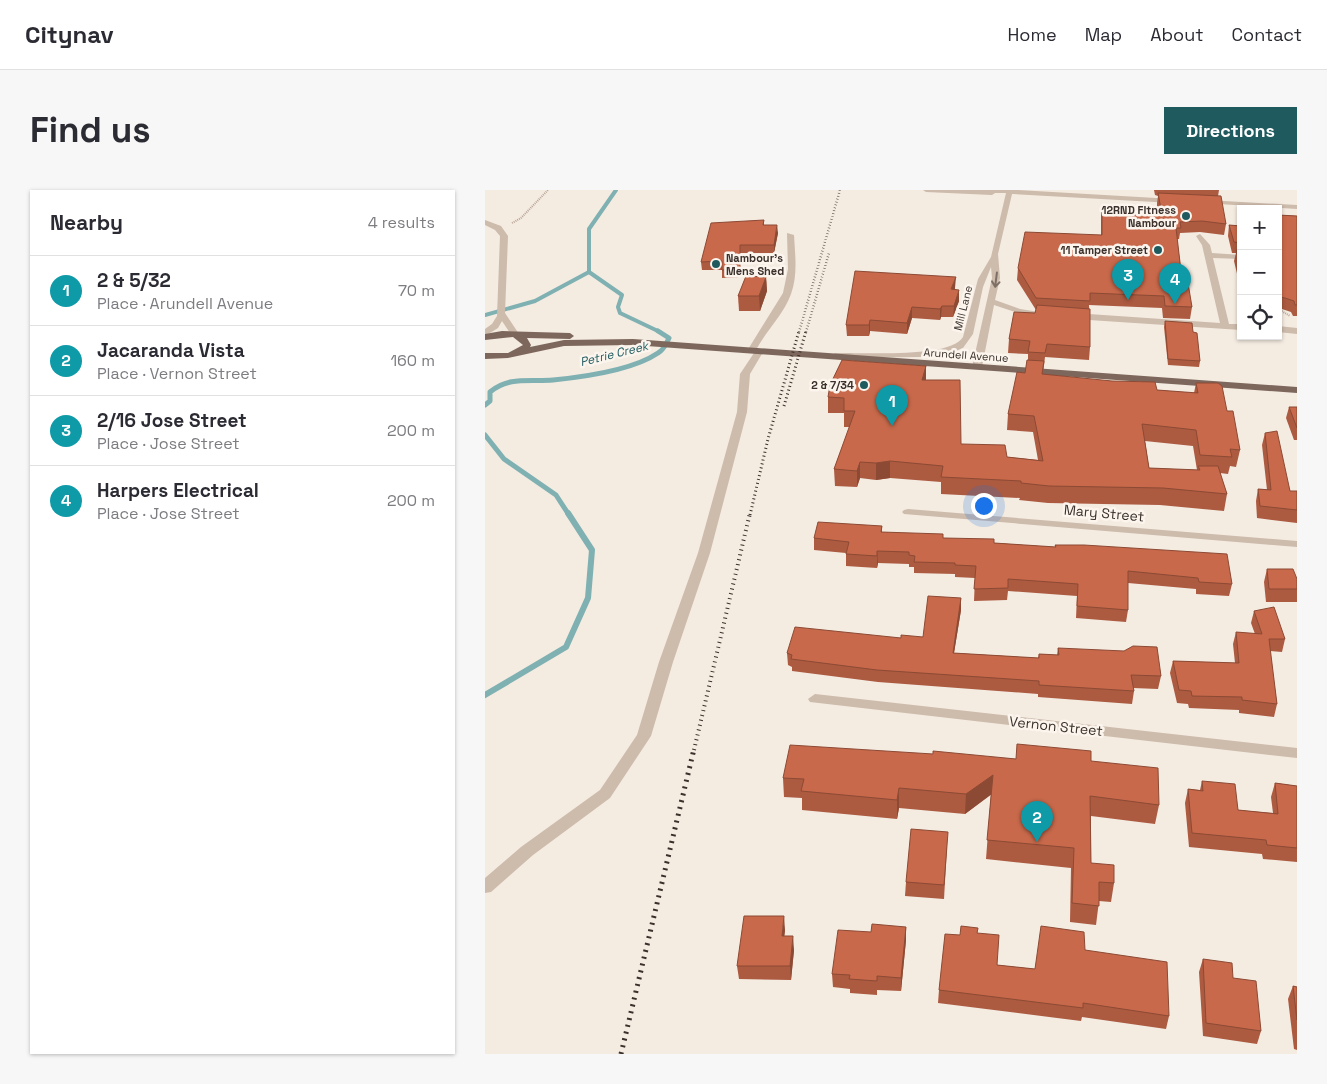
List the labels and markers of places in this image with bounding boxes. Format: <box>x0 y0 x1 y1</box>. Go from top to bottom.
place label: 12RND Fitness Nambour <box>1102 203 1177 230</box>
marker: 12RND Fitness Nambour <box>1180 210 1192 222</box>
place label: 11 Tamper Street <box>1060 243 1148 257</box>
marker: 11 Tamper Street <box>1152 244 1164 256</box>
place label: Nambour's Mens Shed <box>726 251 784 278</box>
marker: Nambour's Mens Shed <box>710 258 722 270</box>
pin: 3 <box>1112 259 1144 300</box>
pin: 4 <box>1159 263 1191 304</box>
place label: 2 & 7/34 <box>811 378 854 392</box>
marker: 2 & 7/34 <box>858 379 870 391</box>
pin: 1 <box>876 385 908 426</box>
pin: 2 <box>1021 801 1053 842</box>

